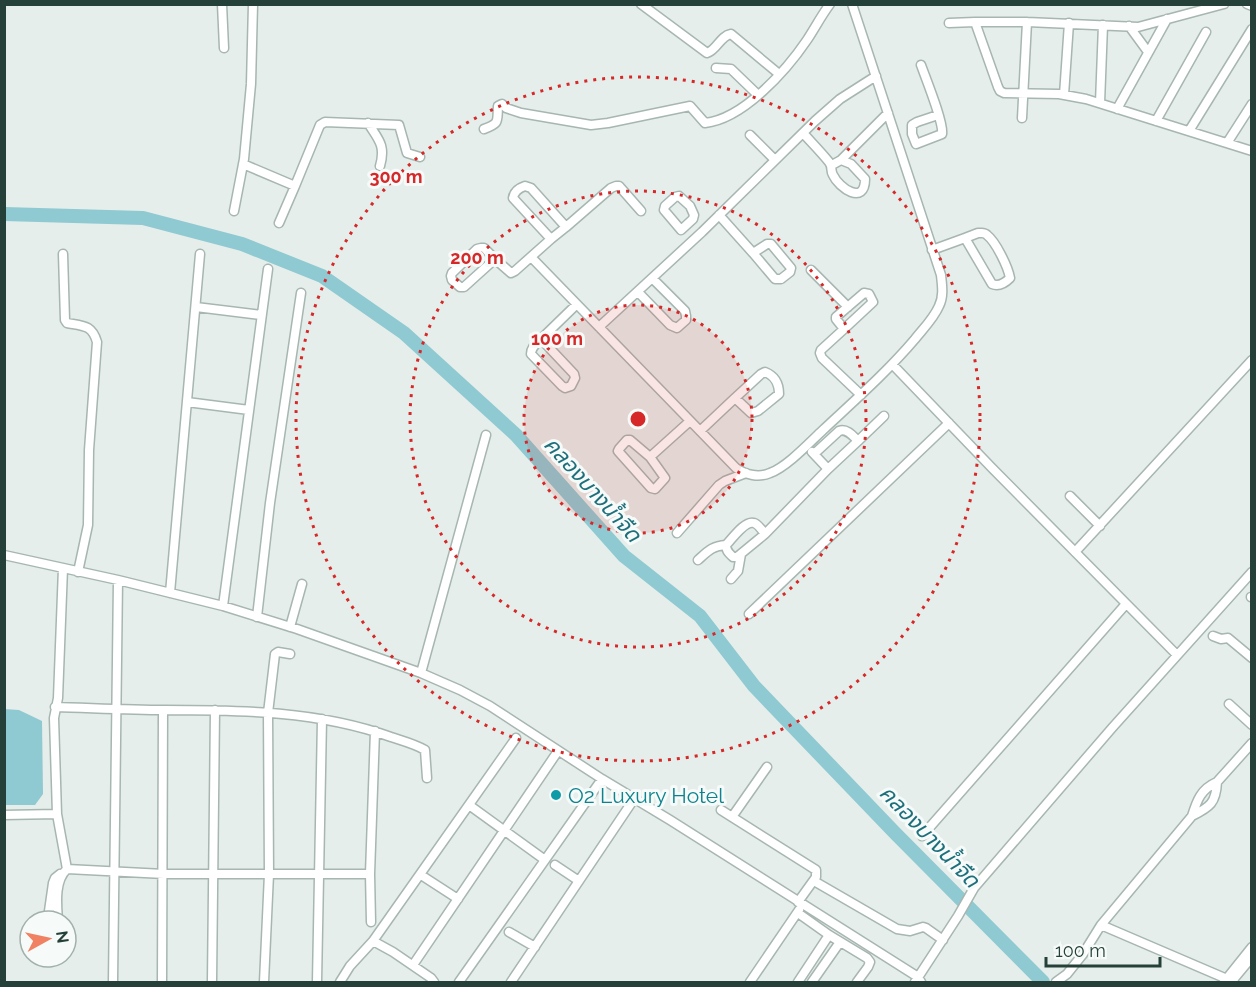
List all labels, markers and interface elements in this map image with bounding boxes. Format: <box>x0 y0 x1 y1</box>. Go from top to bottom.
text: 300 m <box>369 166 423 187</box>
text: 200 m <box>450 247 504 268</box>
text: 100 m <box>531 328 583 349</box>
centre of rings <box>628 409 648 429</box>
water label: คลองบางน้ำจืด <box>539 430 649 548</box>
water label: คลองบางน้ำจืด <box>875 778 988 894</box>
place label: O2 Luxury Hotel <box>568 783 724 808</box>
marker: O2 Luxury Hotel <box>549 788 563 802</box>
north arrow <box>18 909 78 969</box>
text: N <box>52 930 73 944</box>
scale bar <box>1046 930 1160 968</box>
text: 100 m <box>1055 940 1106 961</box>

